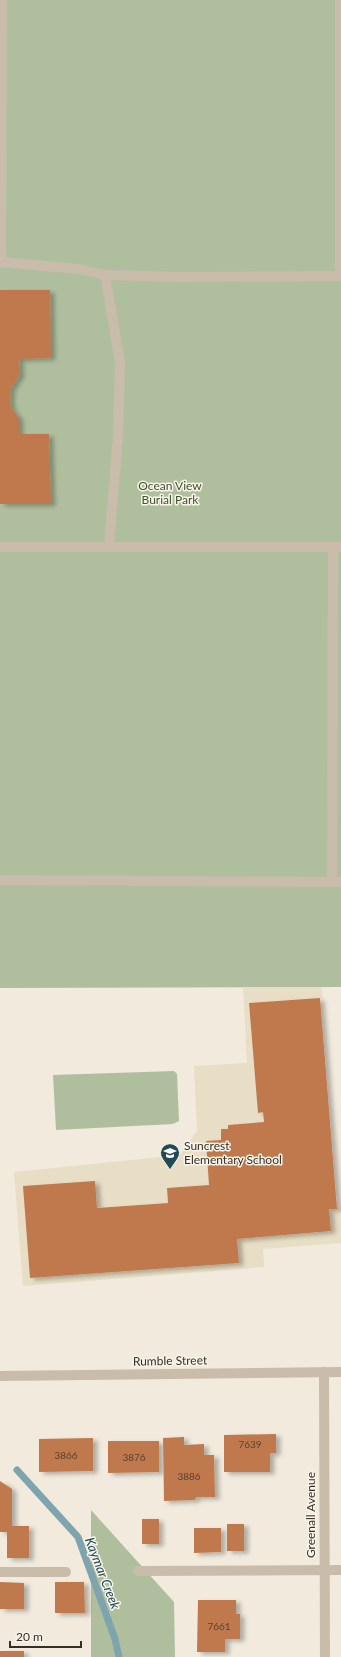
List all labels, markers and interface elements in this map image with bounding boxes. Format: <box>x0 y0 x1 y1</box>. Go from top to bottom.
park label: Ocean View Burial Park <box>138 478 202 507</box>
place label: Suncrest Elementary School <box>184 1138 282 1167</box>
school or university icon: Suncrest Elementary School <box>159 1142 181 1170</box>
street label: Rumble Street <box>133 1352 208 1369</box>
house number: 7639 <box>238 1438 262 1450</box>
house number: 3866 <box>54 1449 78 1461</box>
house number: 3876 <box>122 1451 146 1463</box>
house number: 3886 <box>177 1470 201 1482</box>
street label: Greenall Avenue <box>303 1472 318 1558</box>
water label: Kaymar Creek <box>82 1535 124 1612</box>
house number: 7661 <box>207 1620 231 1632</box>
scale bar <box>10 1623 81 1649</box>
text: 20 m <box>16 1629 43 1644</box>

